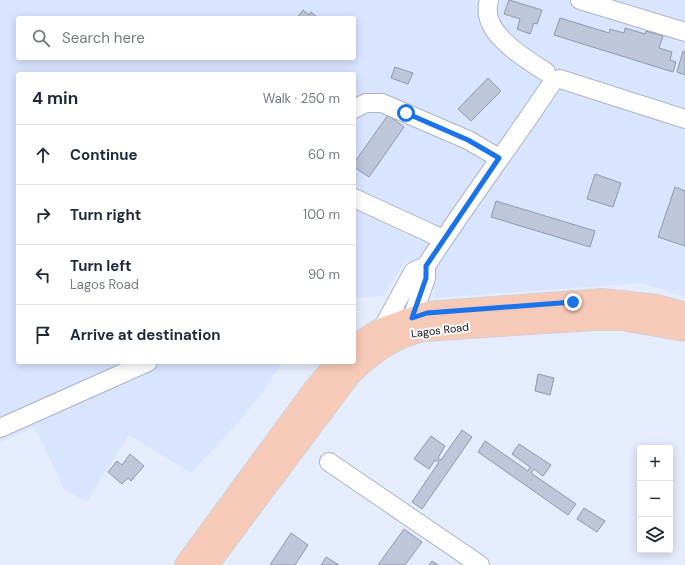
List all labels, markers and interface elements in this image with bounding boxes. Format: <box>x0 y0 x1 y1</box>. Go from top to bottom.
search box <box>16 16 356 60</box>
icon: search <box>30 27 52 49</box>
text: Search here <box>62 28 145 48</box>
text: 4 min <box>32 87 78 109</box>
text: Walk · 250 m <box>263 90 340 107</box>
route start <box>397 104 415 122</box>
icon: ahead <box>32 144 54 166</box>
text: Continue <box>70 145 138 165</box>
text: 60 m <box>308 146 340 163</box>
icon: right <box>32 204 54 226</box>
text: Turn right <box>70 205 141 225</box>
text: 100 m <box>303 206 340 223</box>
text: Turn left <box>70 256 131 276</box>
icon: left <box>32 264 54 286</box>
text: 90 m <box>308 266 340 283</box>
text: Lagos Road <box>70 276 139 293</box>
route end <box>564 293 582 311</box>
street label: Lagos Road <box>410 319 470 340</box>
icon: arrive <box>32 324 54 346</box>
text: Arrive at destination <box>70 325 221 345</box>
map controls <box>637 445 673 553</box>
button: + <box>637 445 673 481</box>
button: − <box>637 481 673 517</box>
button: layers <box>637 517 673 553</box>

